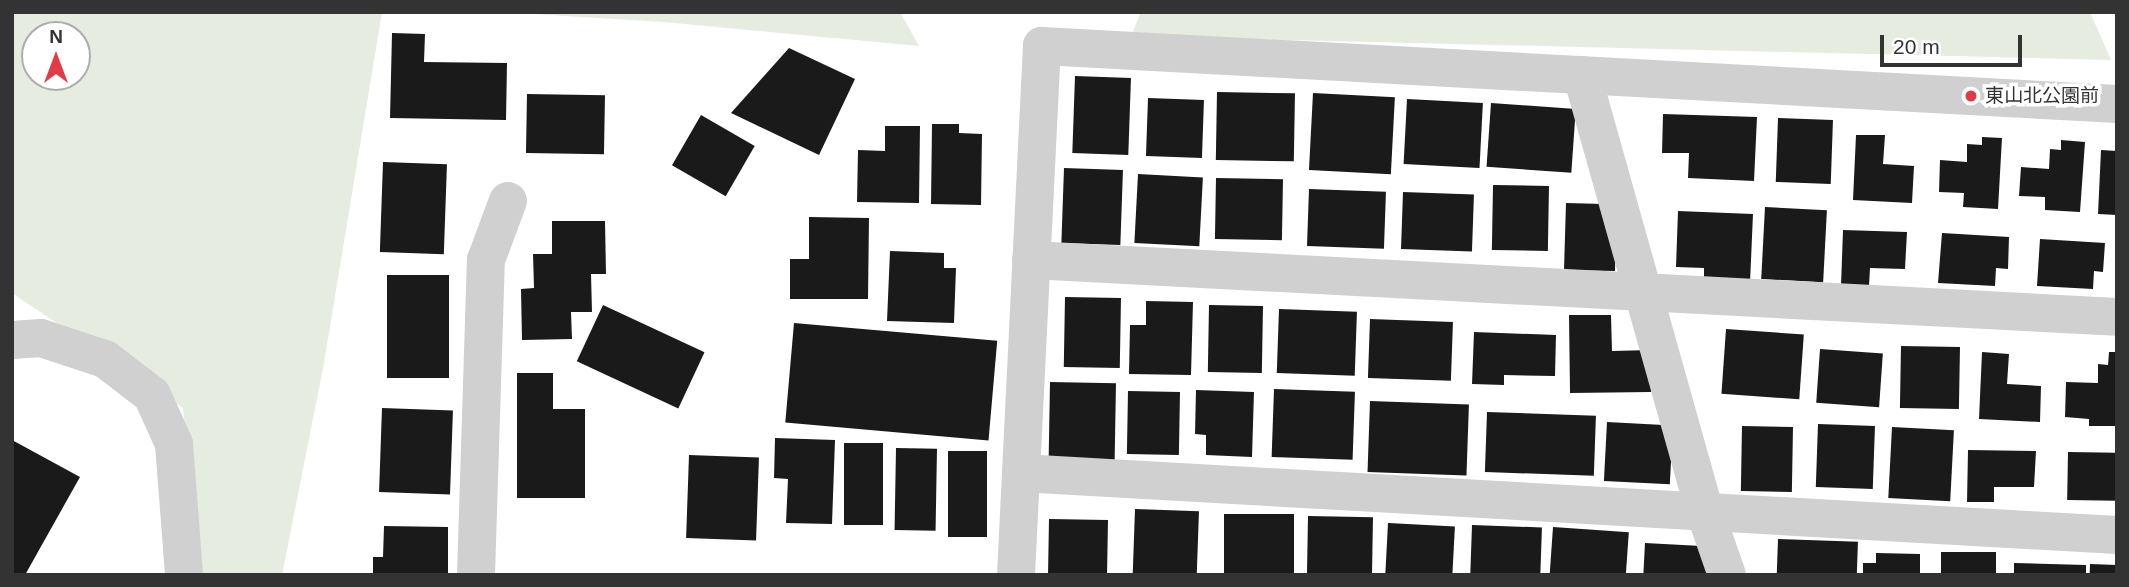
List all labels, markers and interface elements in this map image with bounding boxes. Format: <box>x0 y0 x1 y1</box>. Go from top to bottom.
north arrow <box>21 21 91 91</box>
scale bar <box>1884 21 2026 65</box>
text: N <box>49 26 63 47</box>
text: 20 m <box>1893 35 1940 58</box>
place label: 東山北公園前 <box>1985 85 2099 107</box>
marker: 東山北公園前 <box>1963 88 1979 104</box>

